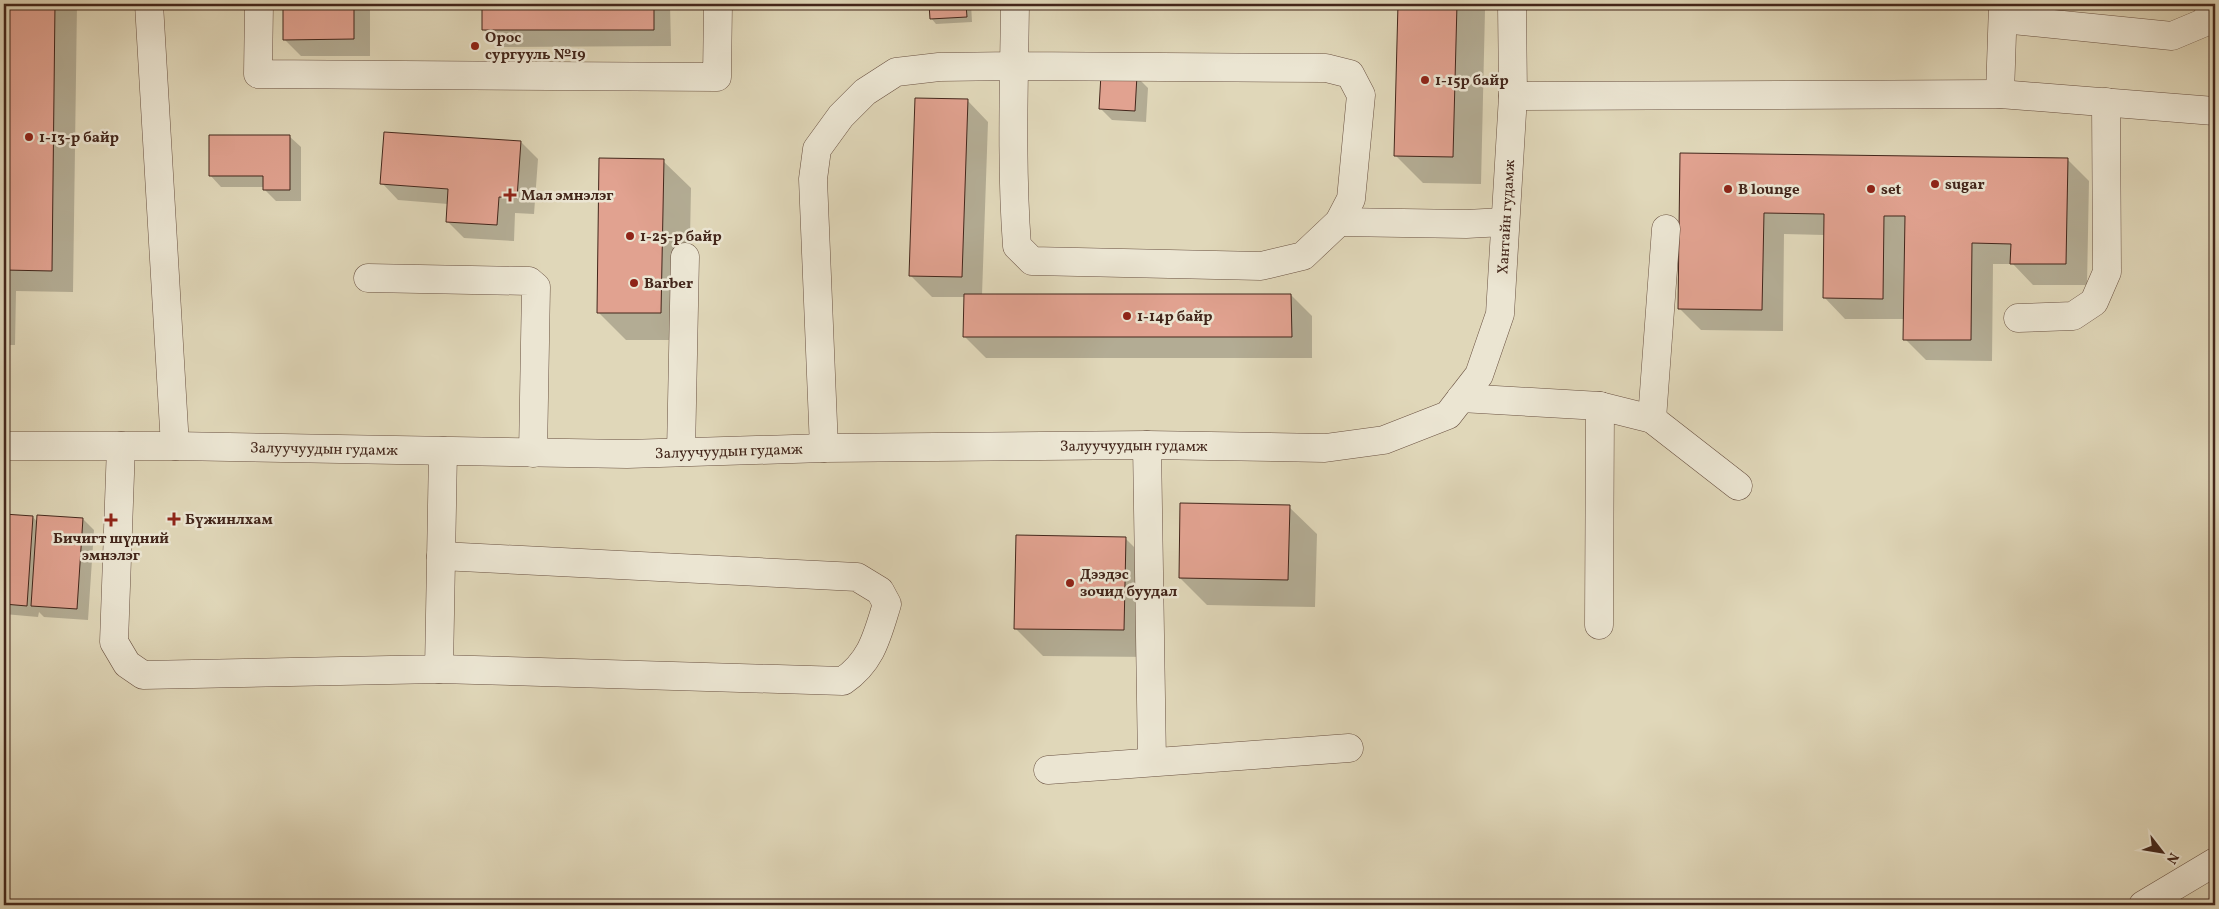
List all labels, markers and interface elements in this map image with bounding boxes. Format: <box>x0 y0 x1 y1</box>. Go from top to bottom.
place label: Орос сургууль №19 <box>485 28 586 66</box>
marker: Орос сургууль №19 <box>469 40 481 52</box>
place label: 1-15р байр <box>1435 71 1509 92</box>
marker: 1-15р байр <box>1419 74 1431 86</box>
place label: 1-13-р байр <box>39 128 119 149</box>
marker: 1-13-р байр <box>23 131 35 143</box>
street label: Хантайн гудамж <box>1493 159 1521 275</box>
place label: sugar <box>1945 175 1985 196</box>
marker: sugar <box>1929 178 1941 190</box>
place label: B lounge <box>1738 180 1800 201</box>
place label: set <box>1881 180 1902 201</box>
marker: B lounge <box>1722 183 1734 195</box>
marker: set <box>1865 183 1877 195</box>
place label: Мал эмнэлэг <box>521 186 614 207</box>
marker: Мал эмнэлэг <box>503 188 517 202</box>
place label: 1-25-р байр <box>640 227 722 248</box>
marker: 1-25-р байр <box>624 230 636 242</box>
place label: Barber <box>644 274 693 295</box>
marker: Barber <box>628 277 640 289</box>
place label: 1-14р байр <box>1137 307 1213 328</box>
marker: 1-14р байр <box>1121 310 1133 322</box>
street label: Залуучуудын гудамж <box>1060 436 1208 458</box>
street label: Залуучуудын гудамж <box>250 438 398 462</box>
street label: Залуучуудын гудамж <box>655 440 803 465</box>
place label: Бүжинлхам <box>185 510 273 531</box>
marker: Бүжинлхам <box>167 512 181 526</box>
marker: Бичигт шүдний эмнэлэг <box>104 513 118 527</box>
place label: Бичигт шүдний эмнэлэг <box>53 529 169 567</box>
place label: Дээдэс зочид буудал <box>1080 565 1177 603</box>
marker: Дээдэс зочид буудал <box>1064 577 1076 589</box>
north arrow <box>2136 826 2186 876</box>
text: N <box>2161 849 2183 867</box>

